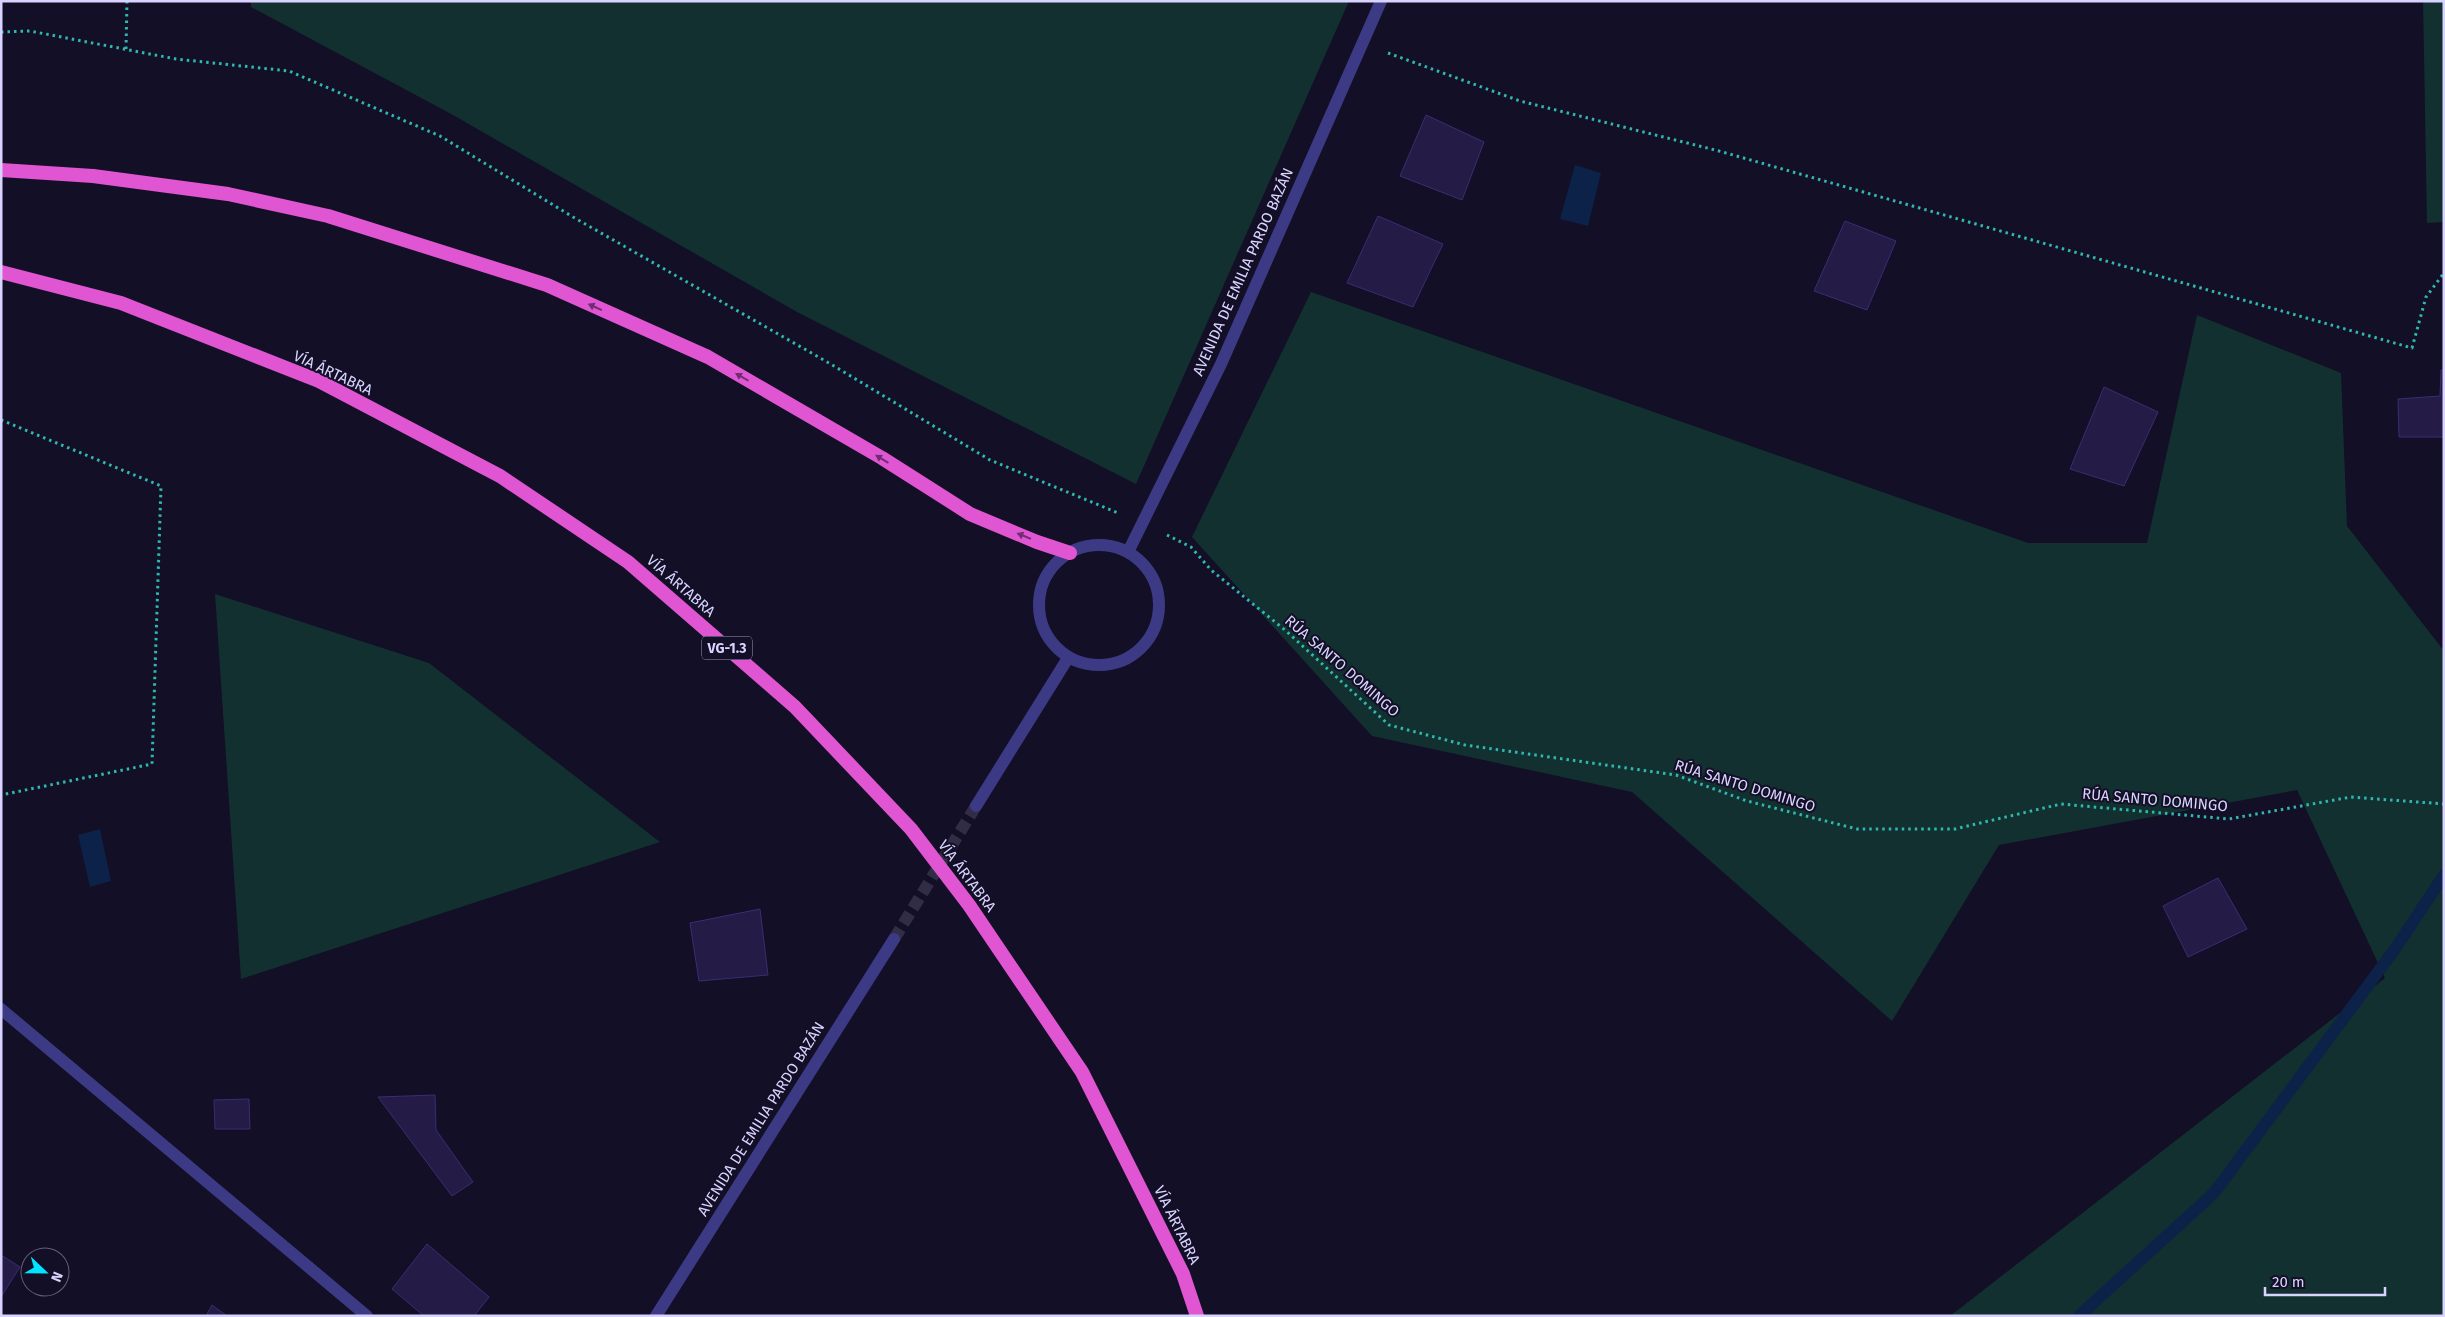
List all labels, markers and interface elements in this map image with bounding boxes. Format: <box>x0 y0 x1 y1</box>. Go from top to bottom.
street label: AVENIDA DE EMILIA PARDO BAZÁN <box>1189 165 1297 379</box>
one-way arrow <box>588 302 602 310</box>
street label: VÍA ÁRTABRA <box>291 347 376 399</box>
one-way arrow <box>735 372 748 381</box>
one-way arrow <box>875 454 888 463</box>
one-way arrow <box>1017 532 1031 540</box>
street label: VÍA ÁRTABRA <box>643 551 719 621</box>
street label: RÚA SANTO DOMINGO <box>1281 611 1403 721</box>
road number: VG-1.3 <box>702 636 752 660</box>
street label: RÚA SANTO DOMINGO <box>1673 756 1817 816</box>
street label: RÚA SANTO DOMINGO <box>2082 785 2228 815</box>
street label: VÍA ÁRTABRA <box>934 837 1000 916</box>
street label: AVENIDA DE EMILIA PARDO BAZÁN <box>694 1019 828 1219</box>
street label: VÍA ÁRTABRA <box>1150 1183 1204 1268</box>
north arrow <box>20 1247 70 1297</box>
scale bar <box>2265 1264 2385 1296</box>
text: N <box>47 1269 66 1284</box>
text: 20 m <box>2272 1273 2305 1291</box>

